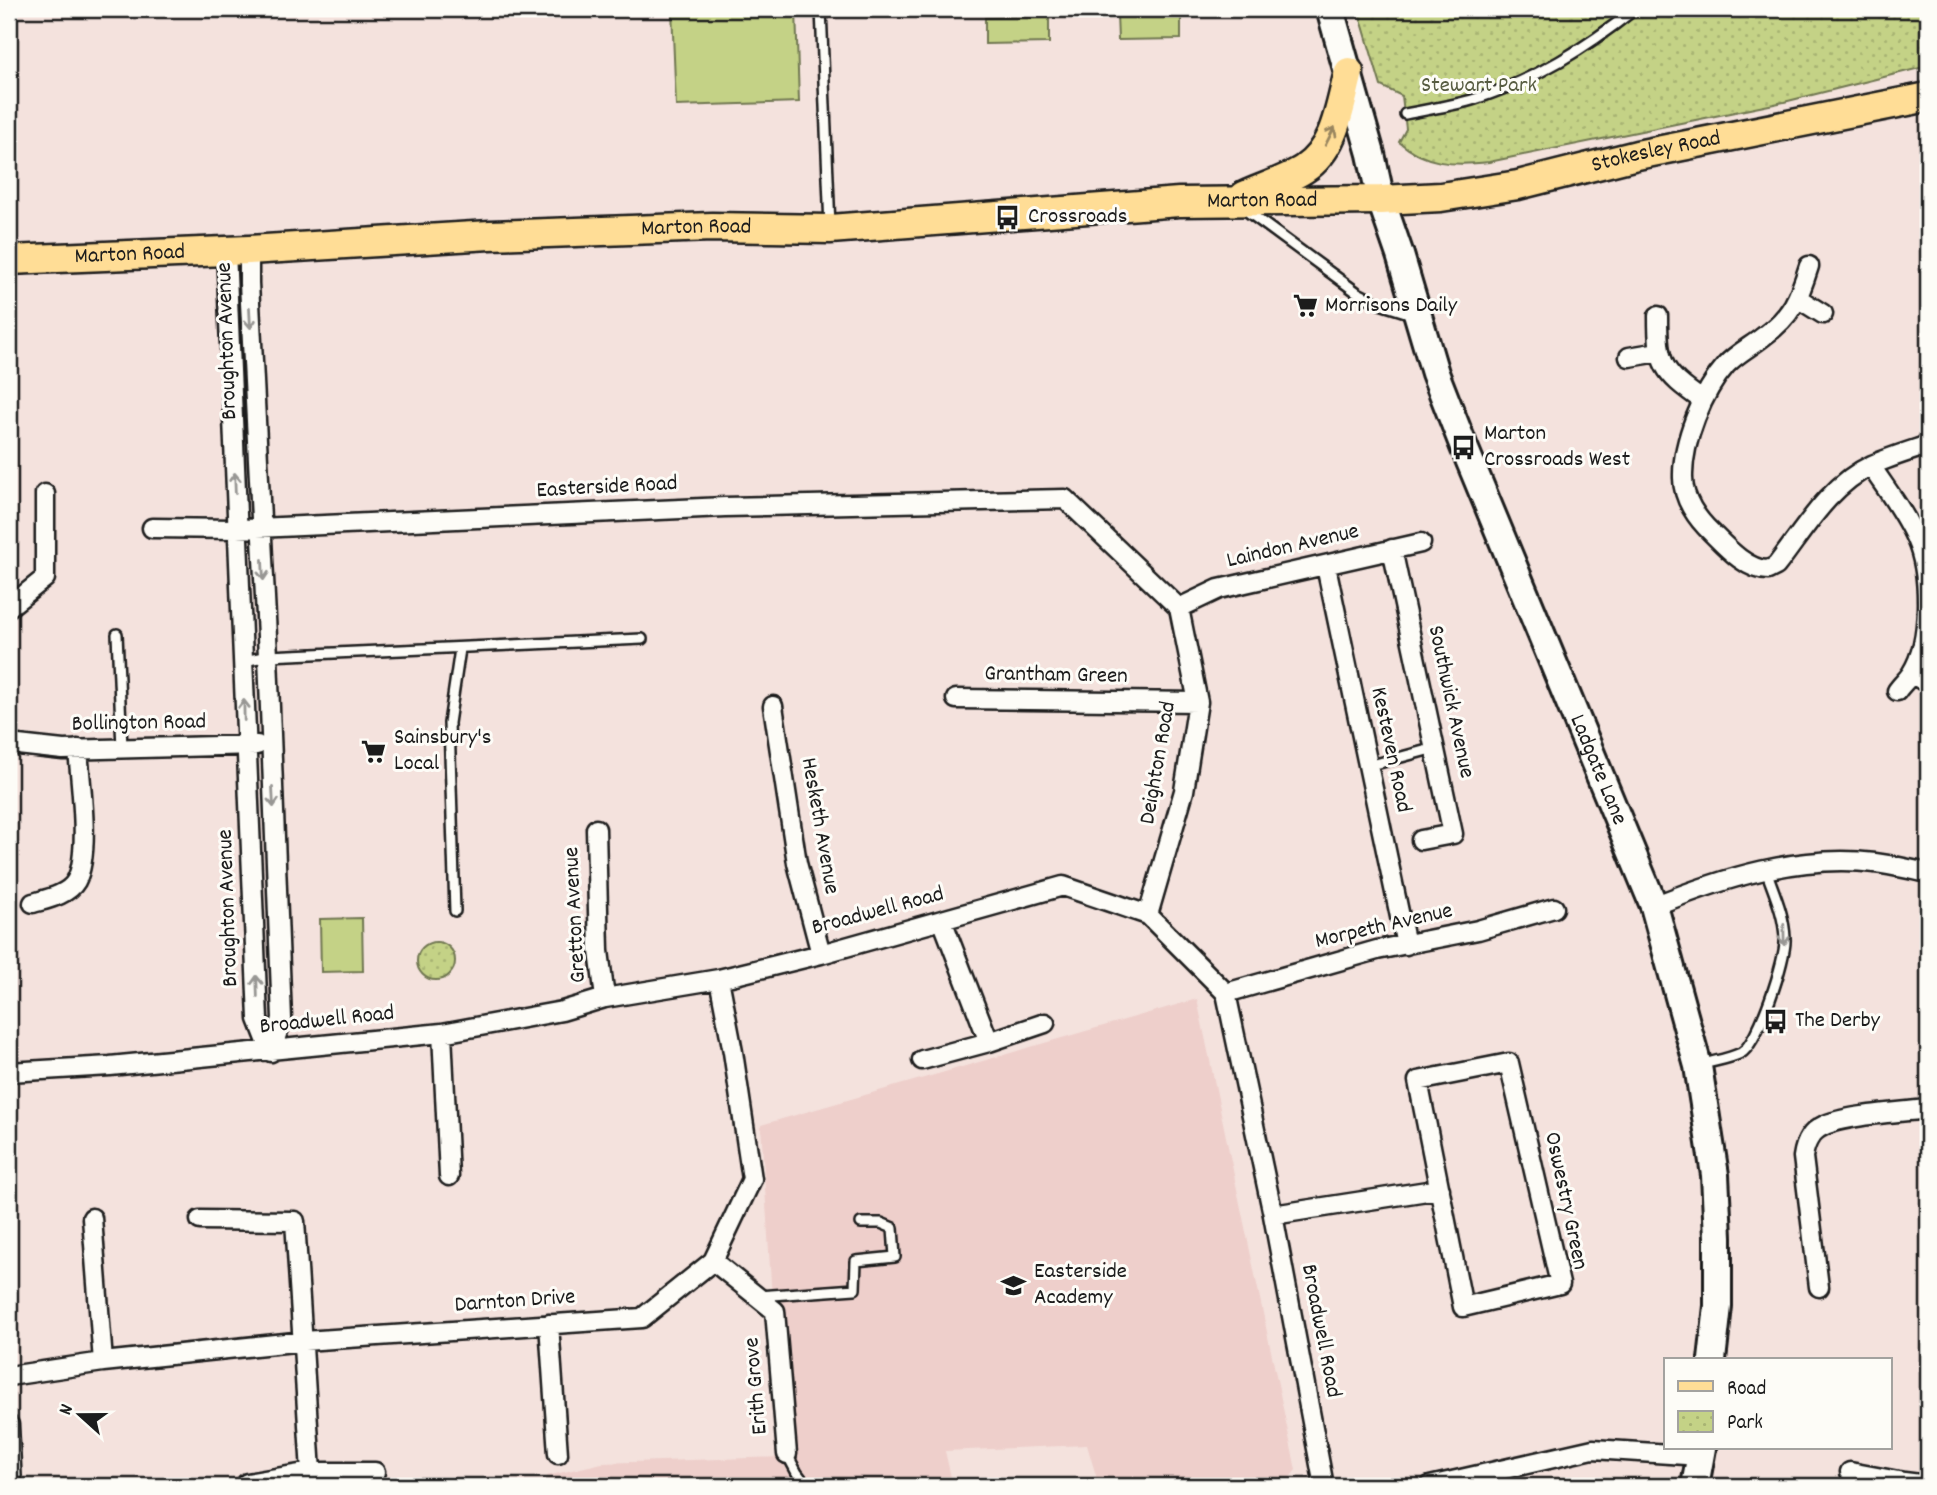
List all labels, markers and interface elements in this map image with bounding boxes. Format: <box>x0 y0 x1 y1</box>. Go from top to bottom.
park label: Stewart Park <box>1421 70 1537 103</box>
street label: Stokesley Road <box>1588 122 1724 182</box>
one-way arrow <box>1324 126 1338 147</box>
street label: Marton Road <box>1207 184 1318 218</box>
place label: Crossroads <box>1028 201 1128 234</box>
bus stop icon: Crossroads <box>994 203 1022 231</box>
street label: Marton Road <box>640 210 752 246</box>
street label: Marton Road <box>74 236 186 274</box>
street label: Broughton Avenue <box>209 262 247 420</box>
place label: Morrisons Daily <box>1325 290 1458 323</box>
supermarket icon: Morrisons Daily <box>1291 292 1319 320</box>
one-way arrow <box>244 306 257 329</box>
place label: Marton Crossroads West <box>1484 418 1630 477</box>
bus stop icon: Marton Crossroads West <box>1450 433 1478 461</box>
street label: Easterside Road <box>536 468 678 508</box>
one-way arrow <box>228 471 241 494</box>
street label: Laindon Avenue <box>1224 516 1362 578</box>
one-way arrow <box>256 558 269 581</box>
street label: Southwick Avenue <box>1418 623 1482 781</box>
street label: Grantham Green <box>984 658 1128 694</box>
street label: Kesteven Road <box>1361 684 1419 816</box>
one-way arrow <box>238 699 251 722</box>
street label: Deighton Road <box>1132 699 1186 827</box>
street label: Bollington Road <box>71 706 207 742</box>
street label: Ladgate Lane <box>1560 710 1635 830</box>
place label: Sainsbury's Local <box>394 722 491 781</box>
supermarket icon: Sainsbury's Local <box>360 737 388 765</box>
street label: Hesketh Avenue <box>791 755 847 897</box>
one-way arrow <box>267 785 280 808</box>
street label: Broughton Avenue <box>210 829 248 987</box>
street label: Gretton Avenue <box>556 846 596 984</box>
street label: Broadwell Road <box>808 879 948 945</box>
street label: Morpeth Avenue <box>1312 895 1456 959</box>
one-way arrow <box>1777 923 1791 946</box>
one-way arrow <box>250 975 263 998</box>
street label: Broadwell Road <box>258 998 396 1044</box>
place label: The Derby <box>1795 1005 1881 1038</box>
bus stop icon: The Derby <box>1761 1007 1789 1035</box>
street label: Oswestry Green <box>1534 1129 1596 1273</box>
place label: Easterside Academy <box>1034 1256 1127 1315</box>
street label: Broadwell Road <box>1291 1261 1349 1401</box>
school or university icon: Easterside Academy <box>1000 1271 1028 1299</box>
street label: Darnton Drive <box>454 1281 576 1323</box>
street label: Erith Grove <box>736 1336 778 1436</box>
legend <box>1664 1358 1892 1450</box>
text: Road <box>1727 1375 1766 1405</box>
north arrow <box>46 1380 116 1450</box>
text: N <box>53 1401 82 1419</box>
text: Park <box>1727 1409 1763 1439</box>

